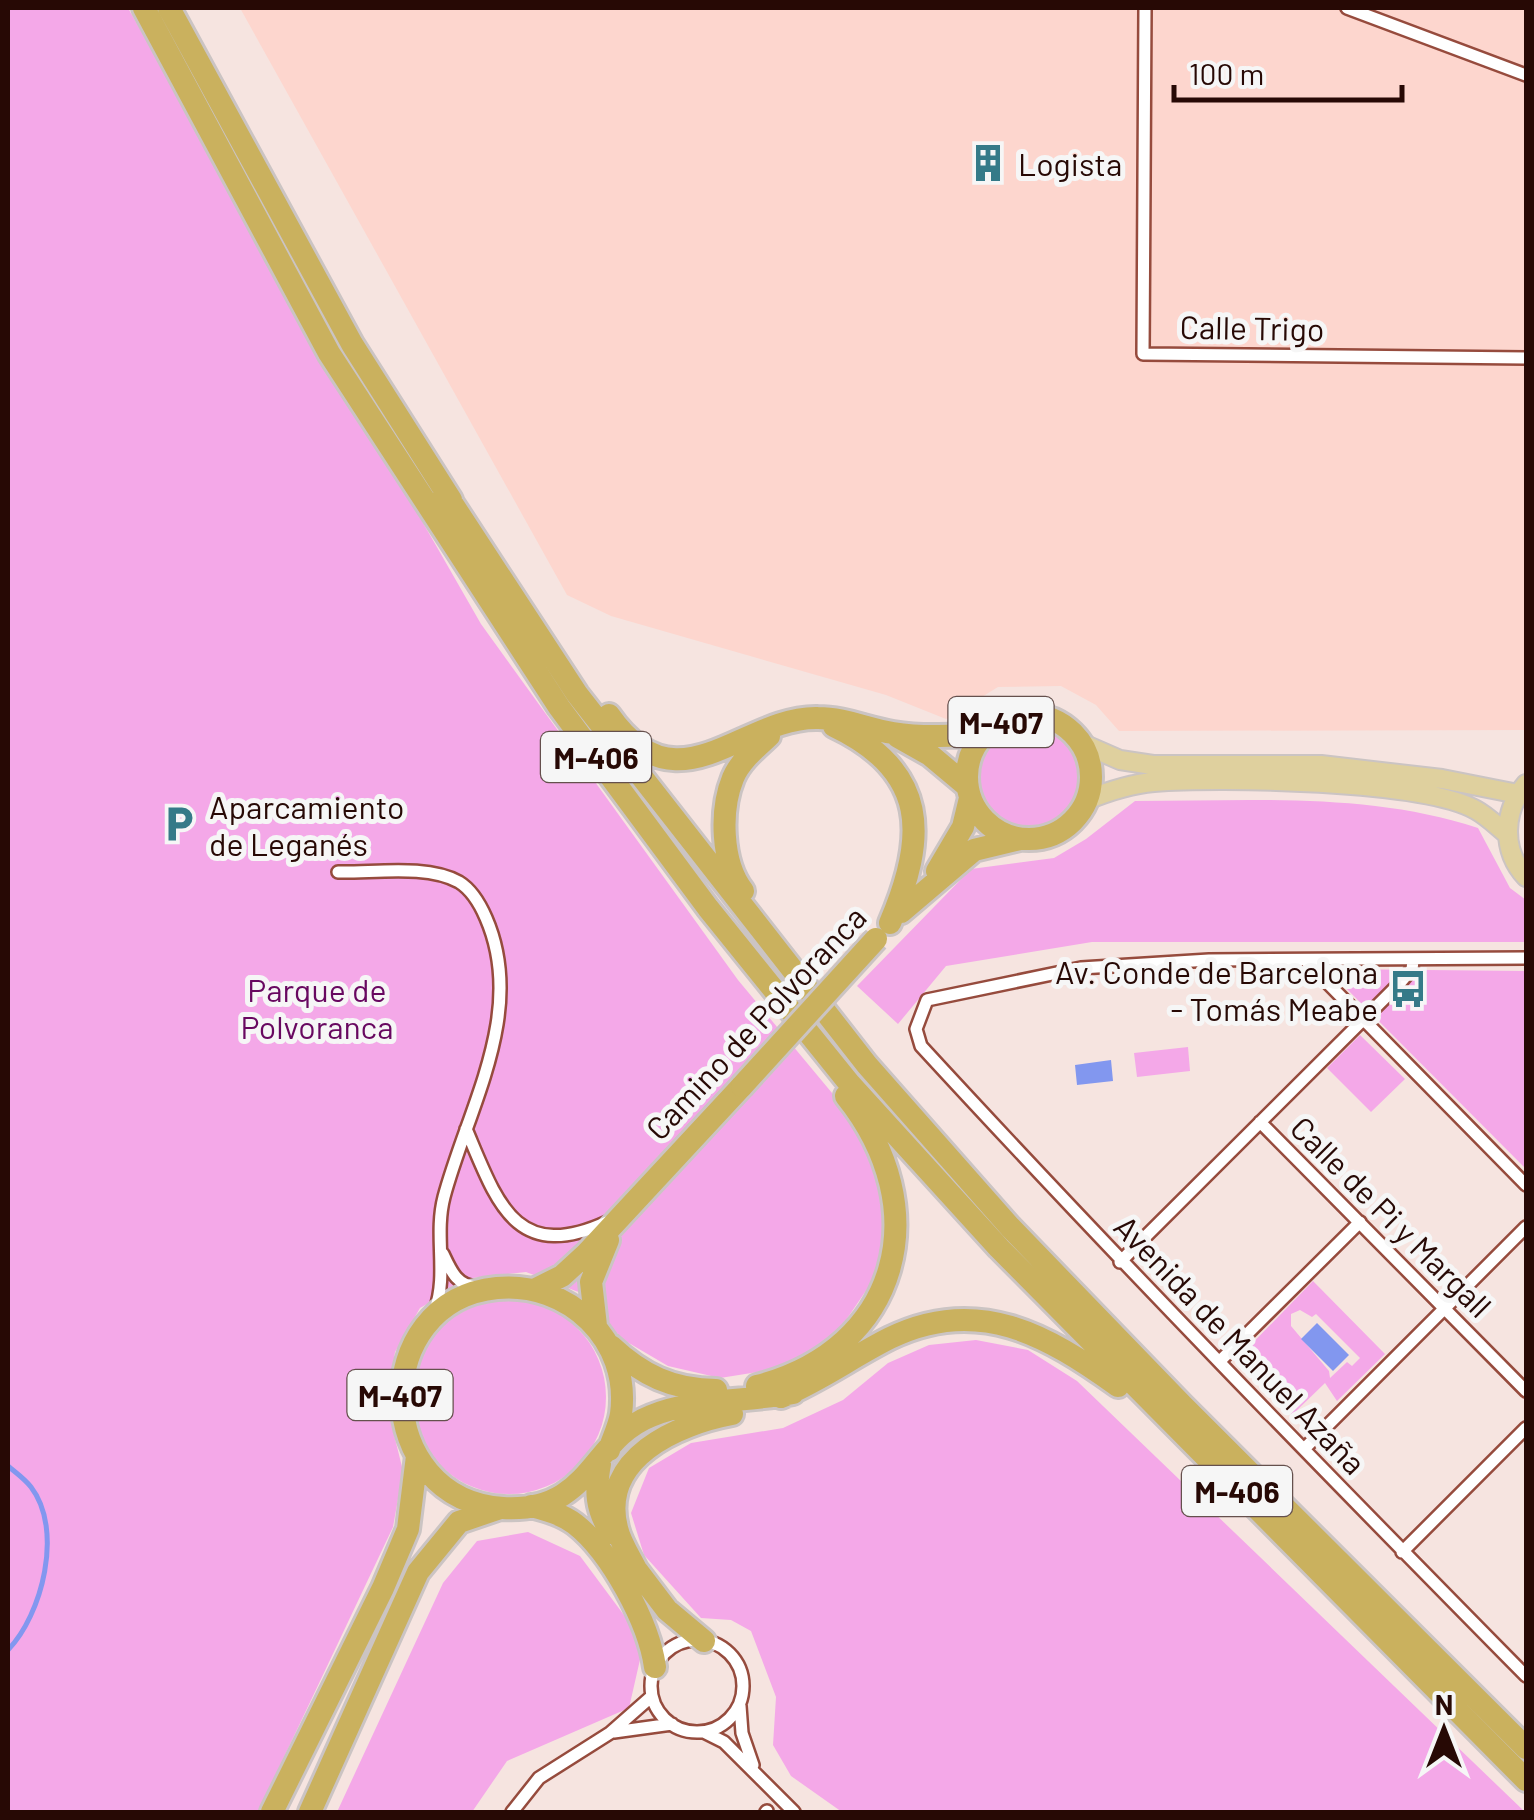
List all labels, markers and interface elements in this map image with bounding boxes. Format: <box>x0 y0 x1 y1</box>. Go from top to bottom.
scale bar <box>1174 40 1402 102</box>
text: 100 m <box>1189 55 1264 91</box>
building icon: Logista <box>967 142 1009 184</box>
place label: Logista <box>1018 144 1122 182</box>
street label: Calle Trigo <box>1179 307 1325 347</box>
road number: M-407 <box>948 697 1054 747</box>
road number: M-406 <box>541 732 651 782</box>
place label: Aparcamiento de Leganés <box>209 787 404 862</box>
parking icon: Aparcamiento de Leganés <box>158 803 200 845</box>
street label: Camino de Polvoranca <box>637 897 873 1147</box>
place label: Av. Conde de Barcelona - Tomás Meabe <box>1055 952 1378 1027</box>
bus stop icon: Av. Conde de Barcelona - Tomás Meabe <box>1387 968 1429 1010</box>
park label: Parque de Polvoranca <box>240 970 394 1045</box>
street label: Calle de Pi y Margall <box>1284 1108 1500 1324</box>
street label: Avenida de Manuel Azaña <box>1108 1207 1374 1481</box>
road number: M-407 <box>348 1370 452 1420</box>
road number: M-406 <box>1182 1466 1292 1516</box>
north arrow <box>1394 1680 1494 1780</box>
text: N <box>1435 1687 1453 1721</box>

